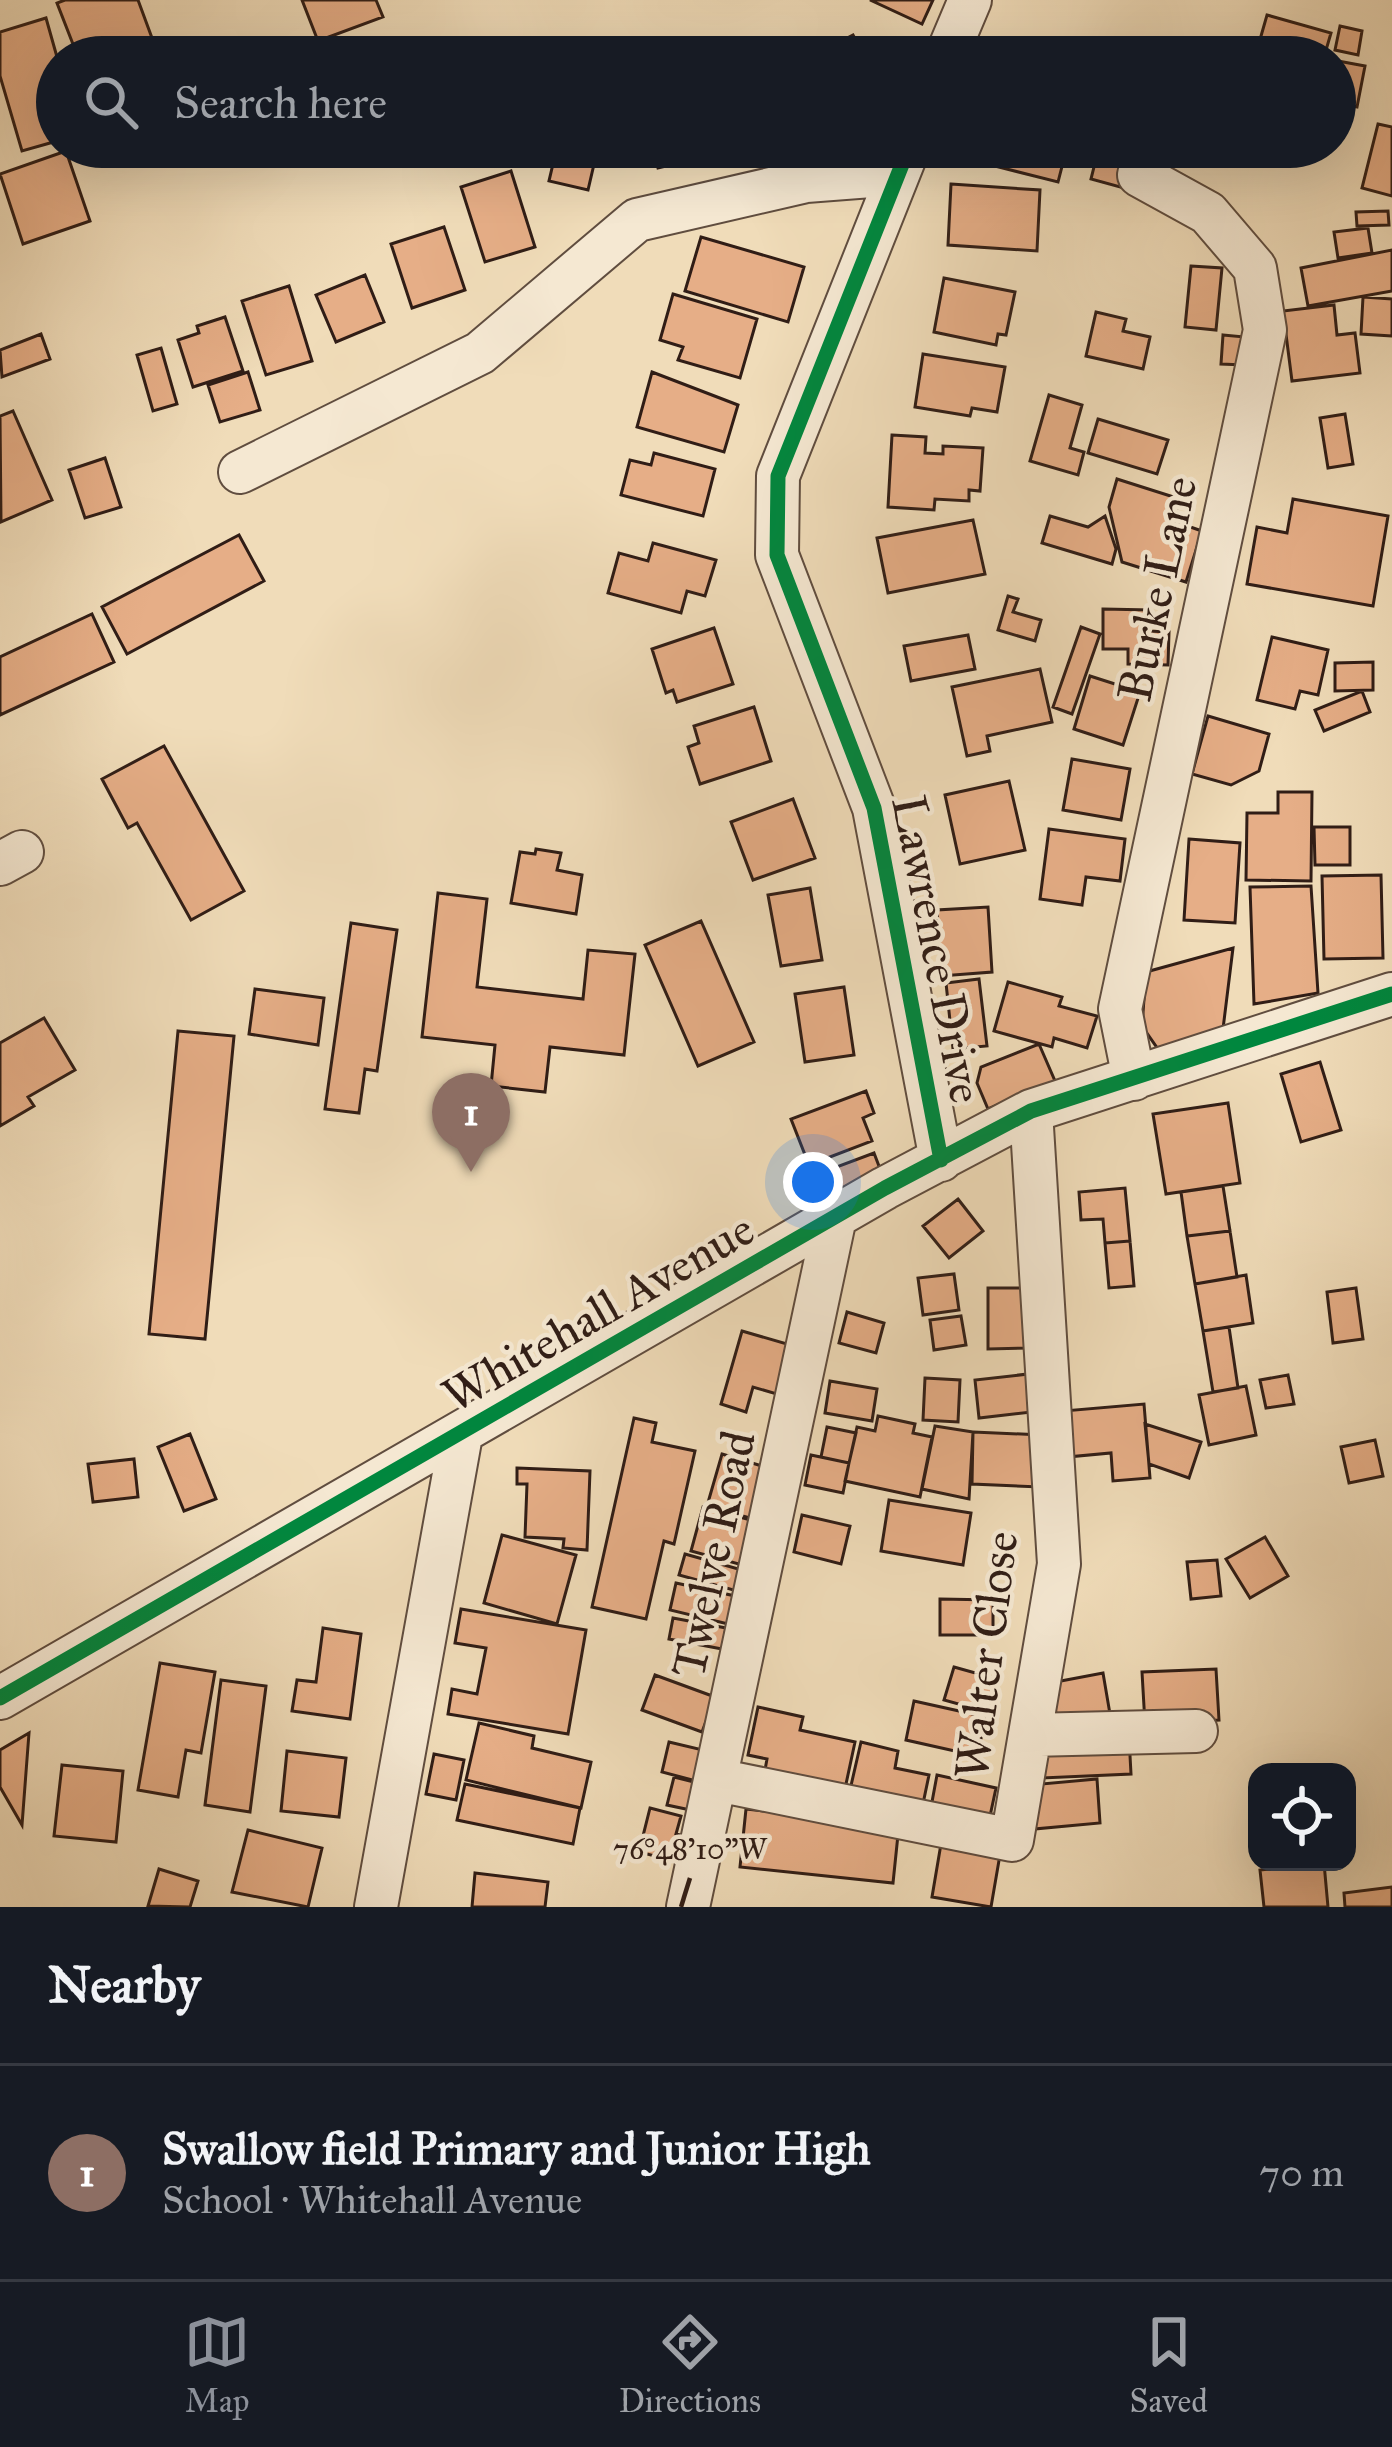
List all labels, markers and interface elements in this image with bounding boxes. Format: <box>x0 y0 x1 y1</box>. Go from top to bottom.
search box <box>36 36 1356 168</box>
icon: search <box>78 69 144 135</box>
text: Search here <box>174 75 387 130</box>
street label: Burke Lane <box>1104 471 1210 707</box>
street label: Lawrence Drive <box>879 790 997 1108</box>
pin: 1 <box>432 1073 510 1172</box>
your location <box>783 1152 843 1212</box>
street label: Whitehall Avenue <box>432 1199 764 1425</box>
street label: Twelve Road <box>658 1425 768 1683</box>
street label: Walter Close <box>942 1528 1030 1782</box>
map controls <box>1248 1763 1356 1871</box>
button: locate <box>1248 1763 1356 1871</box>
text: 76°48'10"W <box>613 1831 768 1867</box>
text: Nearby <box>48 1954 200 2016</box>
text: Swallow field Primary and Junior High <box>162 2121 871 2176</box>
text: 1 <box>79 2149 95 2197</box>
text: 70 m <box>1259 2149 1344 2197</box>
text: School · Whitehall Avenue <box>162 2176 582 2224</box>
tab: Map <box>184 2309 250 2421</box>
tab: Directions <box>619 2309 761 2421</box>
tab: Saved <box>1129 2309 1208 2421</box>

